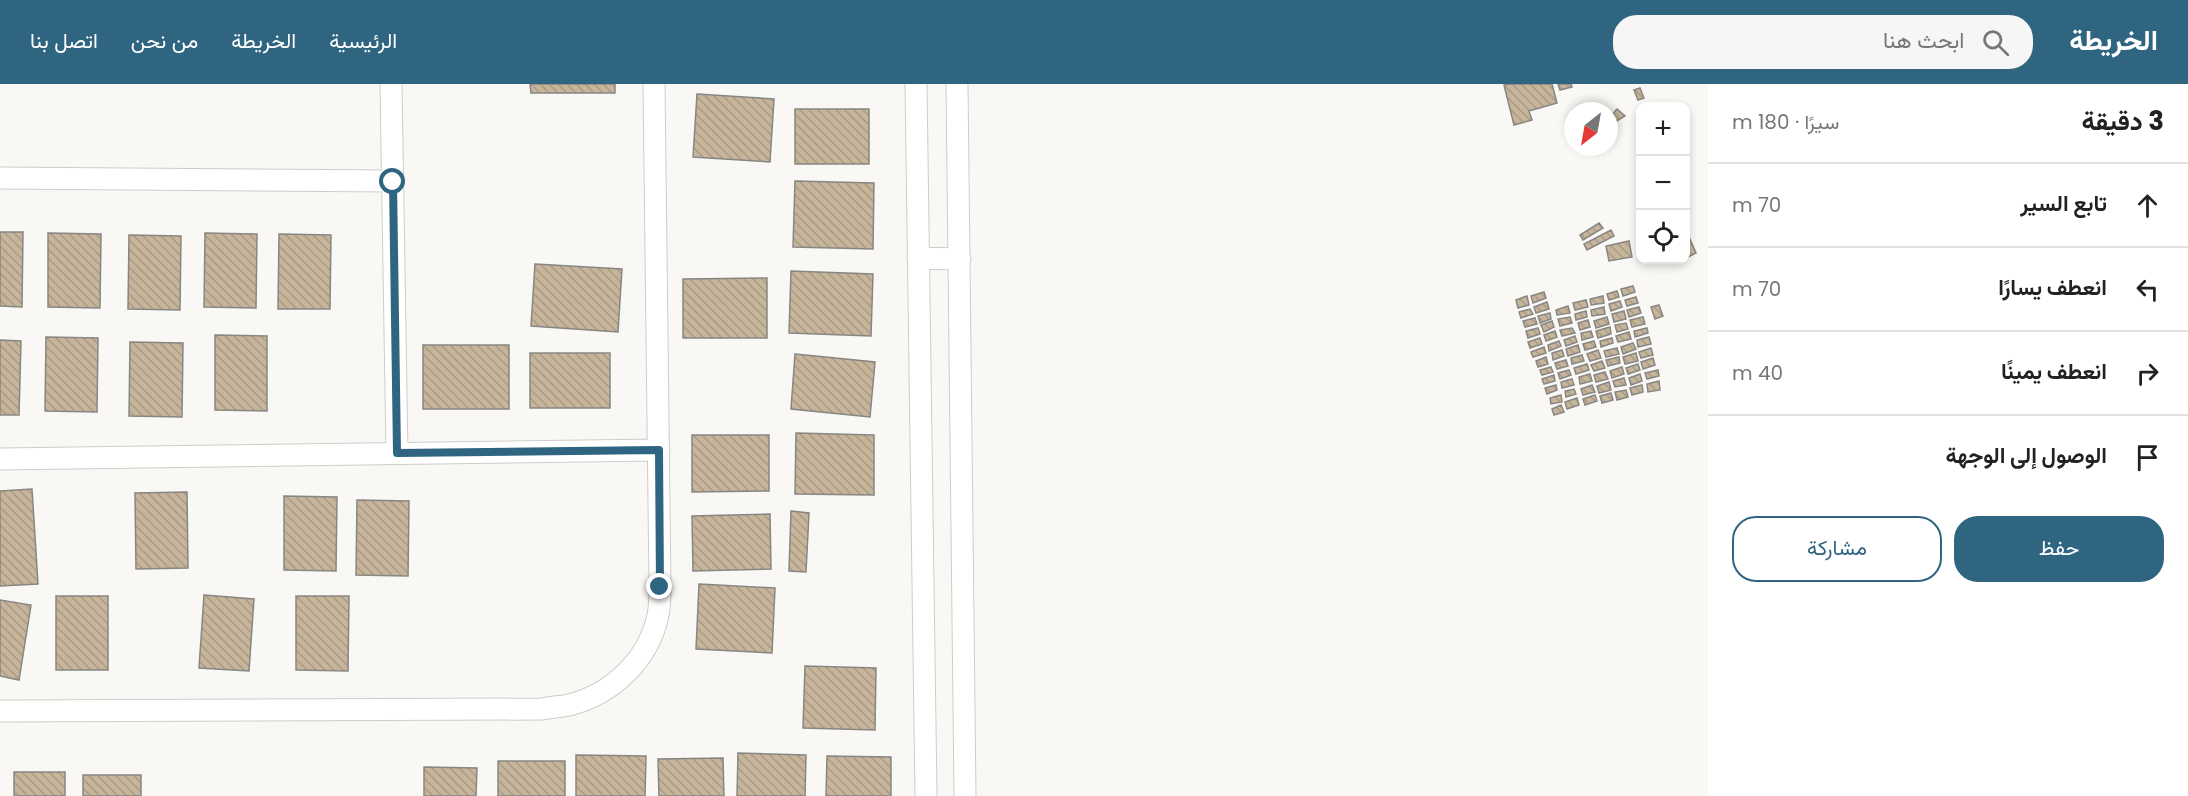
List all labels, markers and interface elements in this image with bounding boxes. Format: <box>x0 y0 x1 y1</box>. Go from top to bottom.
search box <box>1613 15 2033 69</box>
text: الخريطة <box>2069 21 2158 60</box>
text: ابحث هنا <box>1883 25 1964 56</box>
text: اتصل بنا <box>30 26 98 55</box>
text: من نحن <box>131 26 198 55</box>
text: الخريطة <box>231 26 296 55</box>
text: الرئيسية <box>329 26 397 55</box>
icon: search <box>1979 26 2012 59</box>
north arrow <box>1564 102 1618 156</box>
map controls <box>1636 102 1690 264</box>
button: + <box>1636 102 1690 156</box>
text: 3 دقيقة <box>2081 103 2164 139</box>
text: سيرًا · 180 m <box>1732 108 1839 136</box>
button: − <box>1636 156 1690 210</box>
route start <box>379 168 405 194</box>
text: تابع السير <box>2020 188 2107 219</box>
icon: ahead <box>2131 189 2164 222</box>
text: 70 m <box>1732 191 1781 219</box>
button: locate <box>1636 210 1690 264</box>
text: انعطف يسارًا <box>1998 272 2107 303</box>
icon: left <box>2131 273 2164 306</box>
text: 70 m <box>1732 275 1781 303</box>
text: انعطف يمينًا <box>2001 356 2107 387</box>
icon: right <box>2131 357 2164 390</box>
text: 40 m <box>1732 359 1783 387</box>
text: الوصول إلى الوجهة <box>1946 440 2107 471</box>
icon: arrive <box>2131 441 2164 474</box>
button: مشاركة <box>1732 516 1942 582</box>
button: حفظ <box>1954 516 2164 582</box>
route end <box>646 573 672 599</box>

